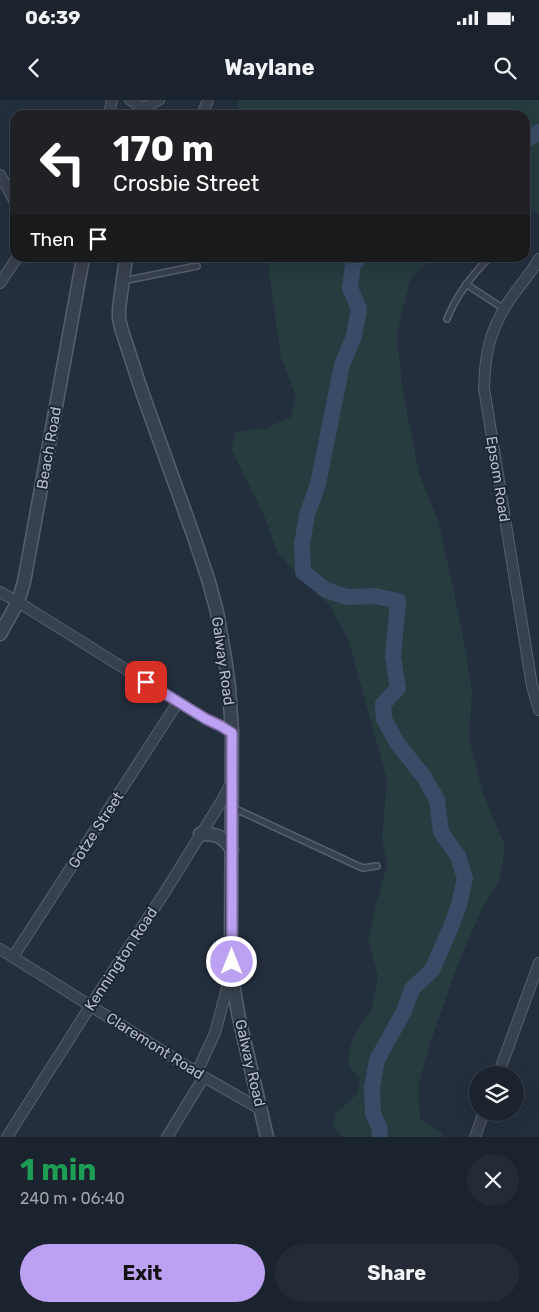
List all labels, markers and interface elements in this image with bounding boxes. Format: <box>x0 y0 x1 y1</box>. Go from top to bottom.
text: 06:39 <box>25 6 81 29</box>
icon: back <box>20 54 48 82</box>
text: Waylane <box>224 54 315 81</box>
icon: search <box>491 54 519 82</box>
text: 170 m <box>113 128 214 170</box>
icon: left <box>30 130 95 195</box>
text: Crosbie Street <box>113 170 259 197</box>
icon: arrive <box>84 225 112 253</box>
text: Then <box>30 228 74 251</box>
street label: Beach Road <box>33 405 65 491</box>
street label: Epsom Road <box>482 435 514 523</box>
street label: Galway Road <box>208 616 238 706</box>
pin <box>125 661 167 703</box>
icon: arrive <box>132 668 160 696</box>
street label: Gotze Street <box>65 788 127 872</box>
street label: Kennington Road <box>81 904 161 1014</box>
position arrow <box>205 935 257 987</box>
street label: Claremont Road <box>103 1009 207 1083</box>
street label: Galway Road <box>231 1018 269 1108</box>
map controls <box>469 1066 524 1121</box>
button: layers <box>469 1066 524 1121</box>
text: 1 min <box>20 1152 97 1188</box>
button: close <box>467 1154 519 1206</box>
text: 240 m · 06:40 <box>20 1189 125 1208</box>
button: Exit <box>20 1244 265 1302</box>
button: Share <box>275 1244 519 1302</box>

